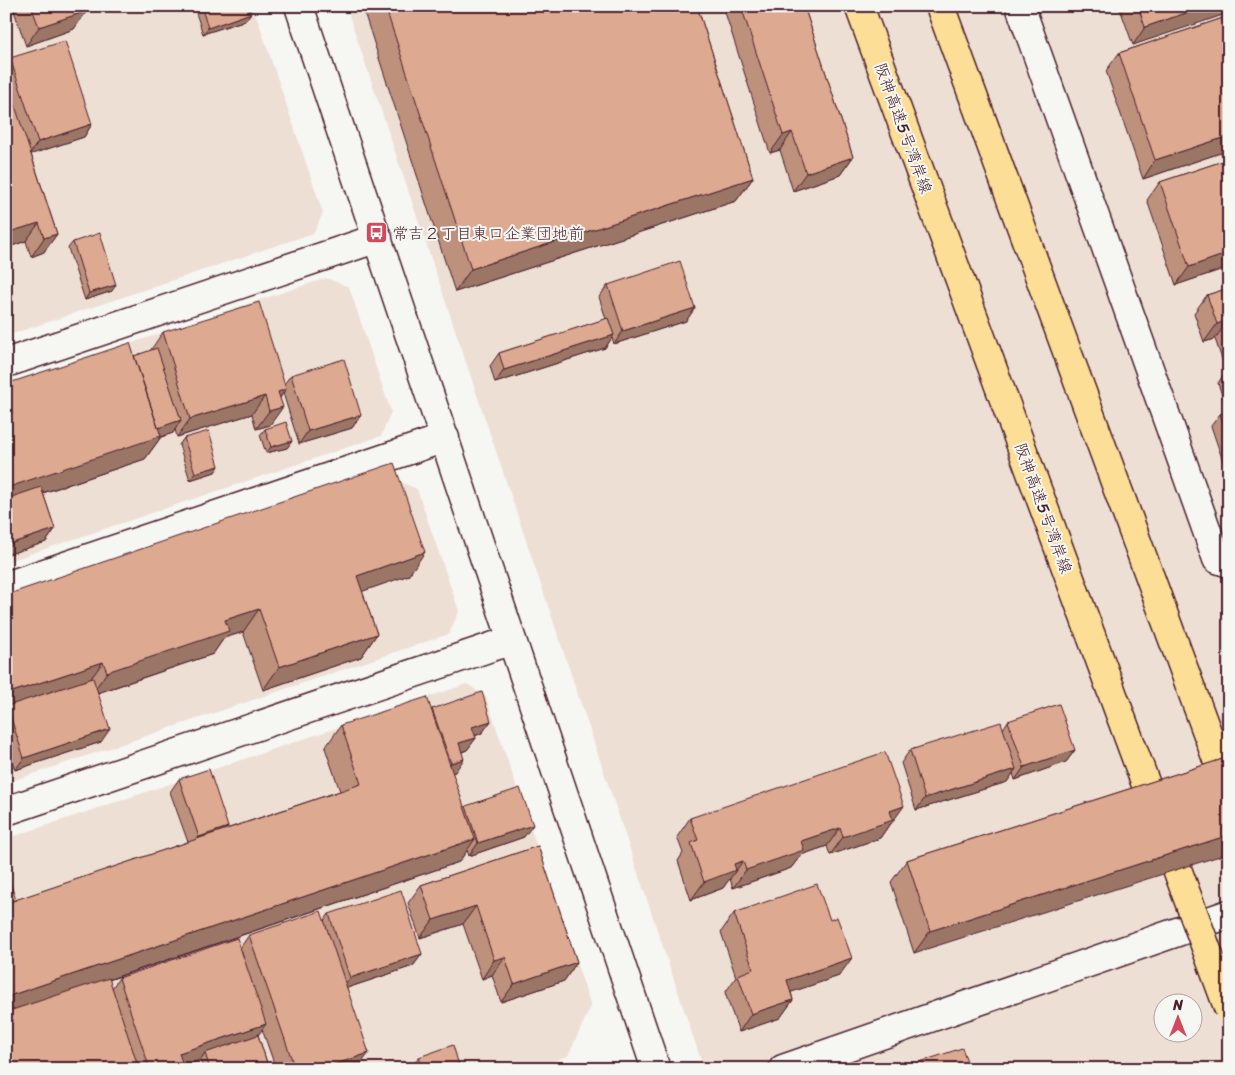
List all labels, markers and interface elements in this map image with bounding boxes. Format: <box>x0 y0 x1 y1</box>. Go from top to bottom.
street label: 阪神高速5号湾岸線 <box>866 58 941 198</box>
place label: 常吉２丁目東口企業団地前 <box>392 219 584 248</box>
bus stop icon: 常吉２丁目東口企業団地前 <box>364 221 388 245</box>
street label: 阪神高速5号湾岸線 <box>1006 438 1081 578</box>
north arrow <box>1152 992 1202 1042</box>
text: N <box>1172 993 1183 1018</box>

